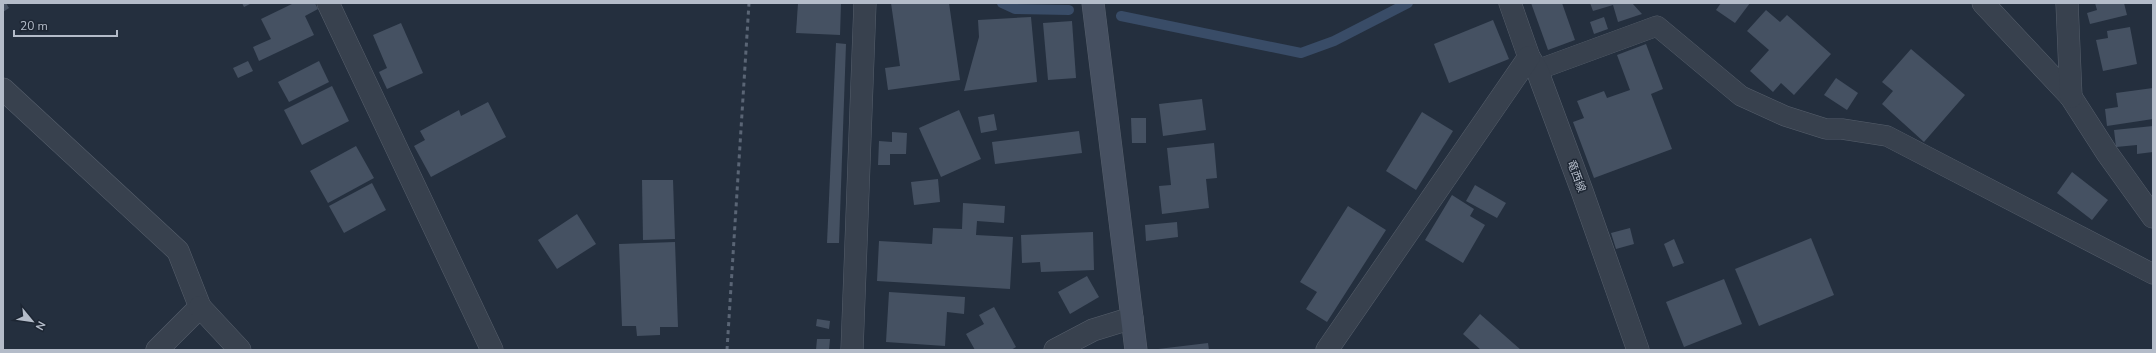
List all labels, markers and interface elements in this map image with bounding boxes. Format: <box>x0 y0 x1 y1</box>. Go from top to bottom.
scale bar <box>14 12 117 38</box>
text: 20 m <box>20 18 48 34</box>
street label: 竜西線 <box>1564 158 1589 194</box>
north arrow <box>12 301 52 341</box>
text: N <box>32 318 49 333</box>

